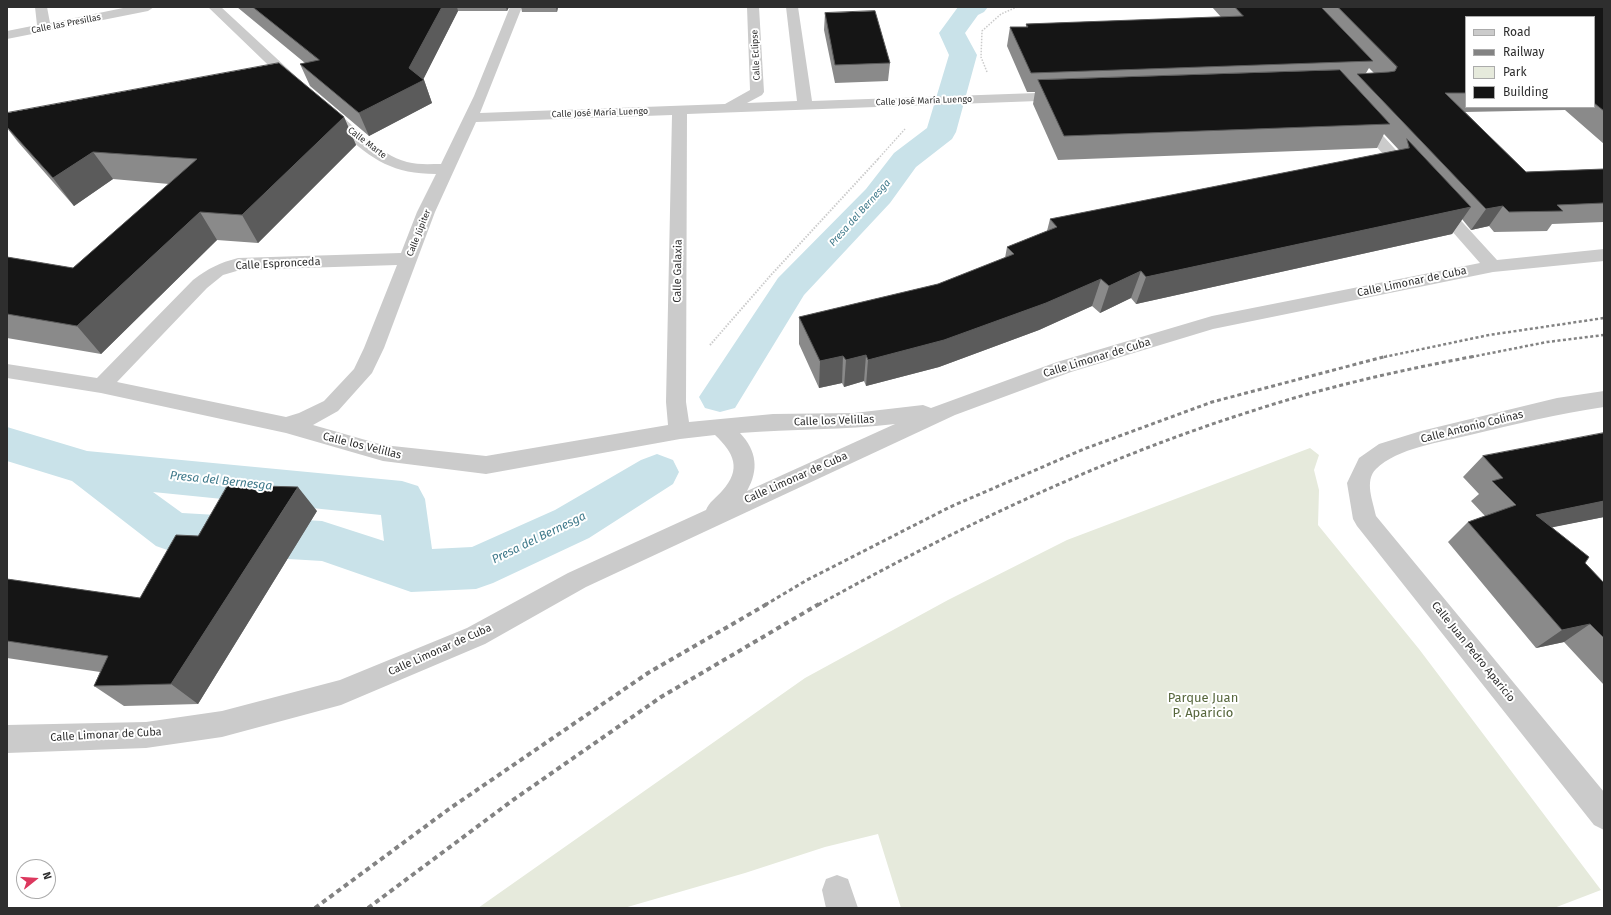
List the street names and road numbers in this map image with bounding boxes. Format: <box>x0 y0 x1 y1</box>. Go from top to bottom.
street label: Calle las Presillas <box>30 12 102 36</box>
street label: Calle Eclipse <box>749 29 763 81</box>
street label: Calle José María Luengo <box>876 94 972 108</box>
street label: Calle José María Luengo <box>552 106 648 120</box>
street label: Calle Marte <box>346 125 388 161</box>
street label: Calle Júpiter <box>405 208 433 258</box>
street label: Calle Galaxia <box>671 239 685 303</box>
street label: Calle Espronceda <box>235 255 321 273</box>
street label: Calle Limonar de Cuba <box>1356 264 1468 300</box>
street label: Calle Limonar de Cuba <box>1042 335 1152 381</box>
street label: Calle Antonio Colinas <box>1419 408 1525 446</box>
street label: Calle los Velillas <box>794 413 874 429</box>
street label: Calle los Velillas <box>321 430 403 462</box>
street label: Calle Limonar de Cuba <box>742 449 850 507</box>
street label: Calle Juan Pedro Aparicio <box>1429 599 1517 705</box>
street label: Calle Limonar de Cuba <box>386 621 494 679</box>
street label: Calle Limonar de Cuba <box>50 725 162 745</box>

